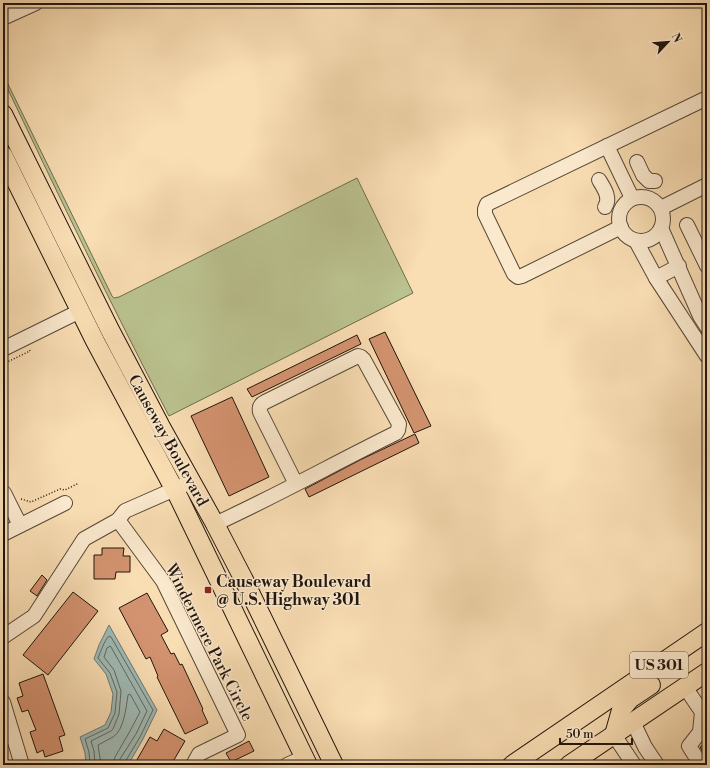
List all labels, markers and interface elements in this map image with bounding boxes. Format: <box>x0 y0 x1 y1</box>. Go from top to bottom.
north arrow <box>648 22 688 62</box>
text: N <box>668 31 684 45</box>
street label: Causeway Boulevard <box>124 371 213 510</box>
street label: Windermere Park Circle <box>160 560 257 724</box>
place label: Causeway Boulevard @ U.S. Highway 301 <box>216 572 371 610</box>
marker: Causeway Boulevard @ U.S. Highway 301 <box>203 585 213 595</box>
road number: US 301 <box>630 652 688 678</box>
scale bar <box>560 720 632 746</box>
text: 50 m <box>566 727 594 742</box>

